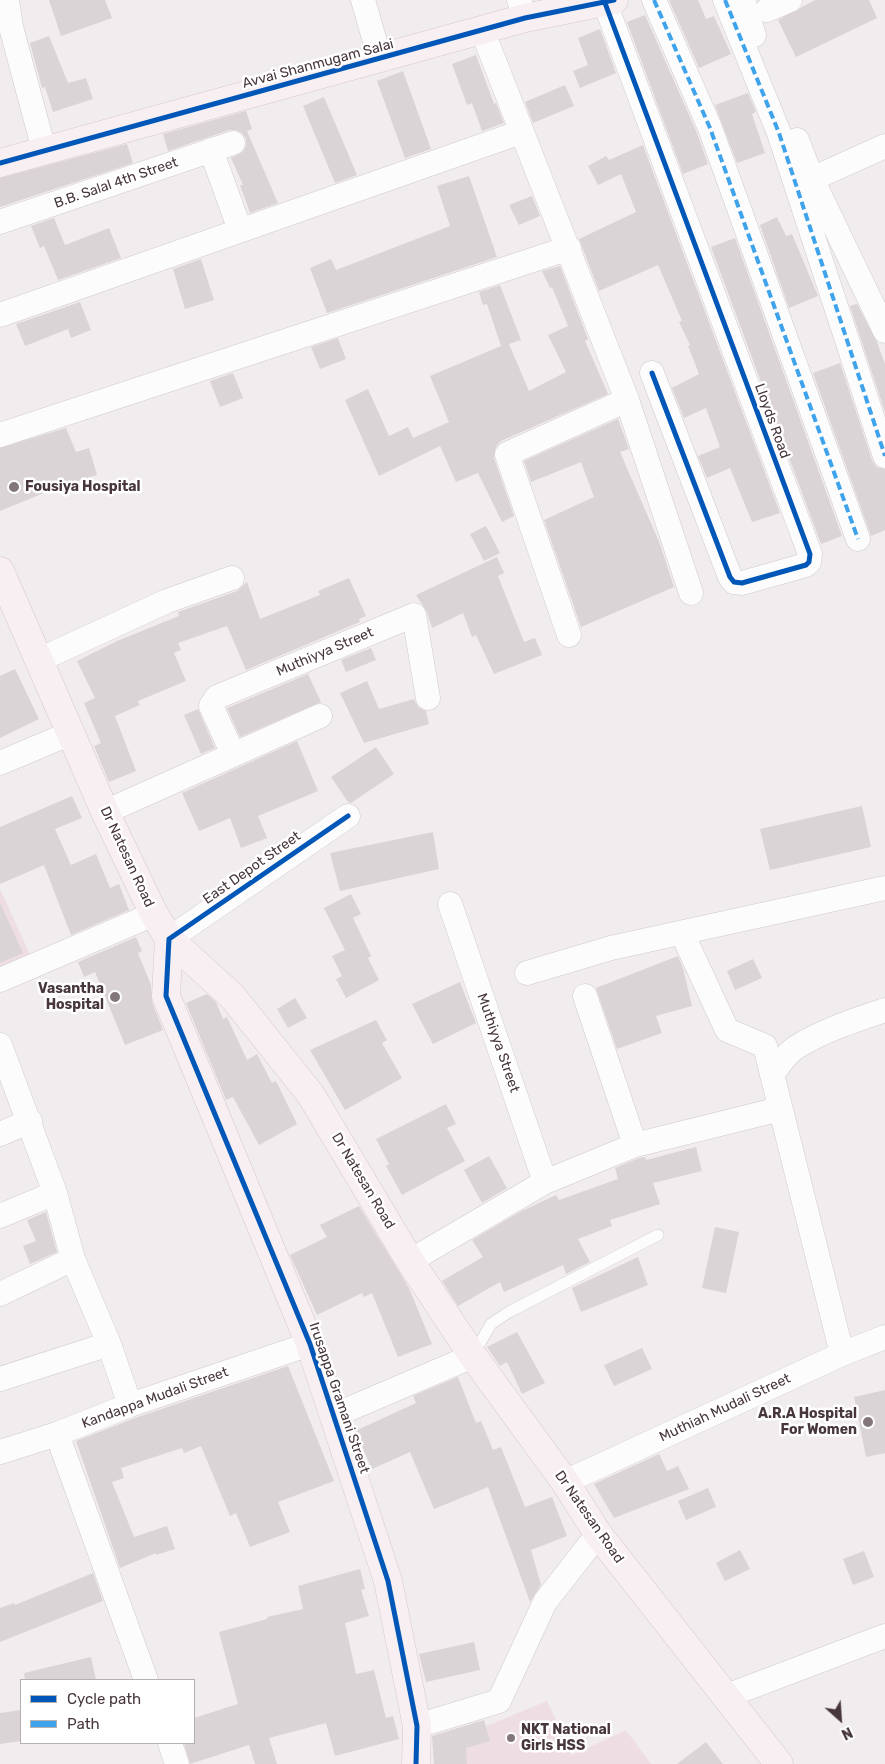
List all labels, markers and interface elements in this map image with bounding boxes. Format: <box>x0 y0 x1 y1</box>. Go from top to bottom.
street label: Avvai Shanmugam Salai <box>241 36 395 92</box>
street label: B.B. Salal 4th Street <box>52 154 180 212</box>
street label: Lloyds Road <box>751 381 793 461</box>
place label: Fousiya Hospital <box>25 479 140 495</box>
marker: Fousiya Hospital <box>7 480 21 494</box>
street label: Muthiyya Street <box>274 624 376 680</box>
street label: Dr Natesan Road <box>96 804 158 910</box>
street label: East Depot Street <box>200 828 304 908</box>
place label: Vasantha Hospital <box>38 981 104 1014</box>
marker: Vasantha Hospital <box>108 990 122 1004</box>
street label: Muthiyya Street <box>473 991 523 1095</box>
street label: Dr Natesan Road <box>328 1130 398 1232</box>
street label: Irusappa Gramani Street <box>305 1320 373 1476</box>
street label: Kandappa Mudali Street <box>79 1364 231 1432</box>
street label: Muthiah Mudali Street <box>657 1370 793 1446</box>
place label: A.R.A Hospital For Women <box>758 1406 857 1438</box>
marker: A.R.A Hospital For Women <box>861 1415 875 1429</box>
street label: Dr Natesan Road <box>551 1468 627 1566</box>
legend <box>20 1679 195 1744</box>
text: Cycle path <box>67 1690 141 1708</box>
north arrow <box>815 1694 865 1744</box>
text: Path <box>67 1715 100 1733</box>
place label: NKT National Girls HSS <box>521 1722 611 1754</box>
text: N <box>839 1723 855 1743</box>
marker: NKT National Girls HSS <box>505 1732 517 1744</box>

